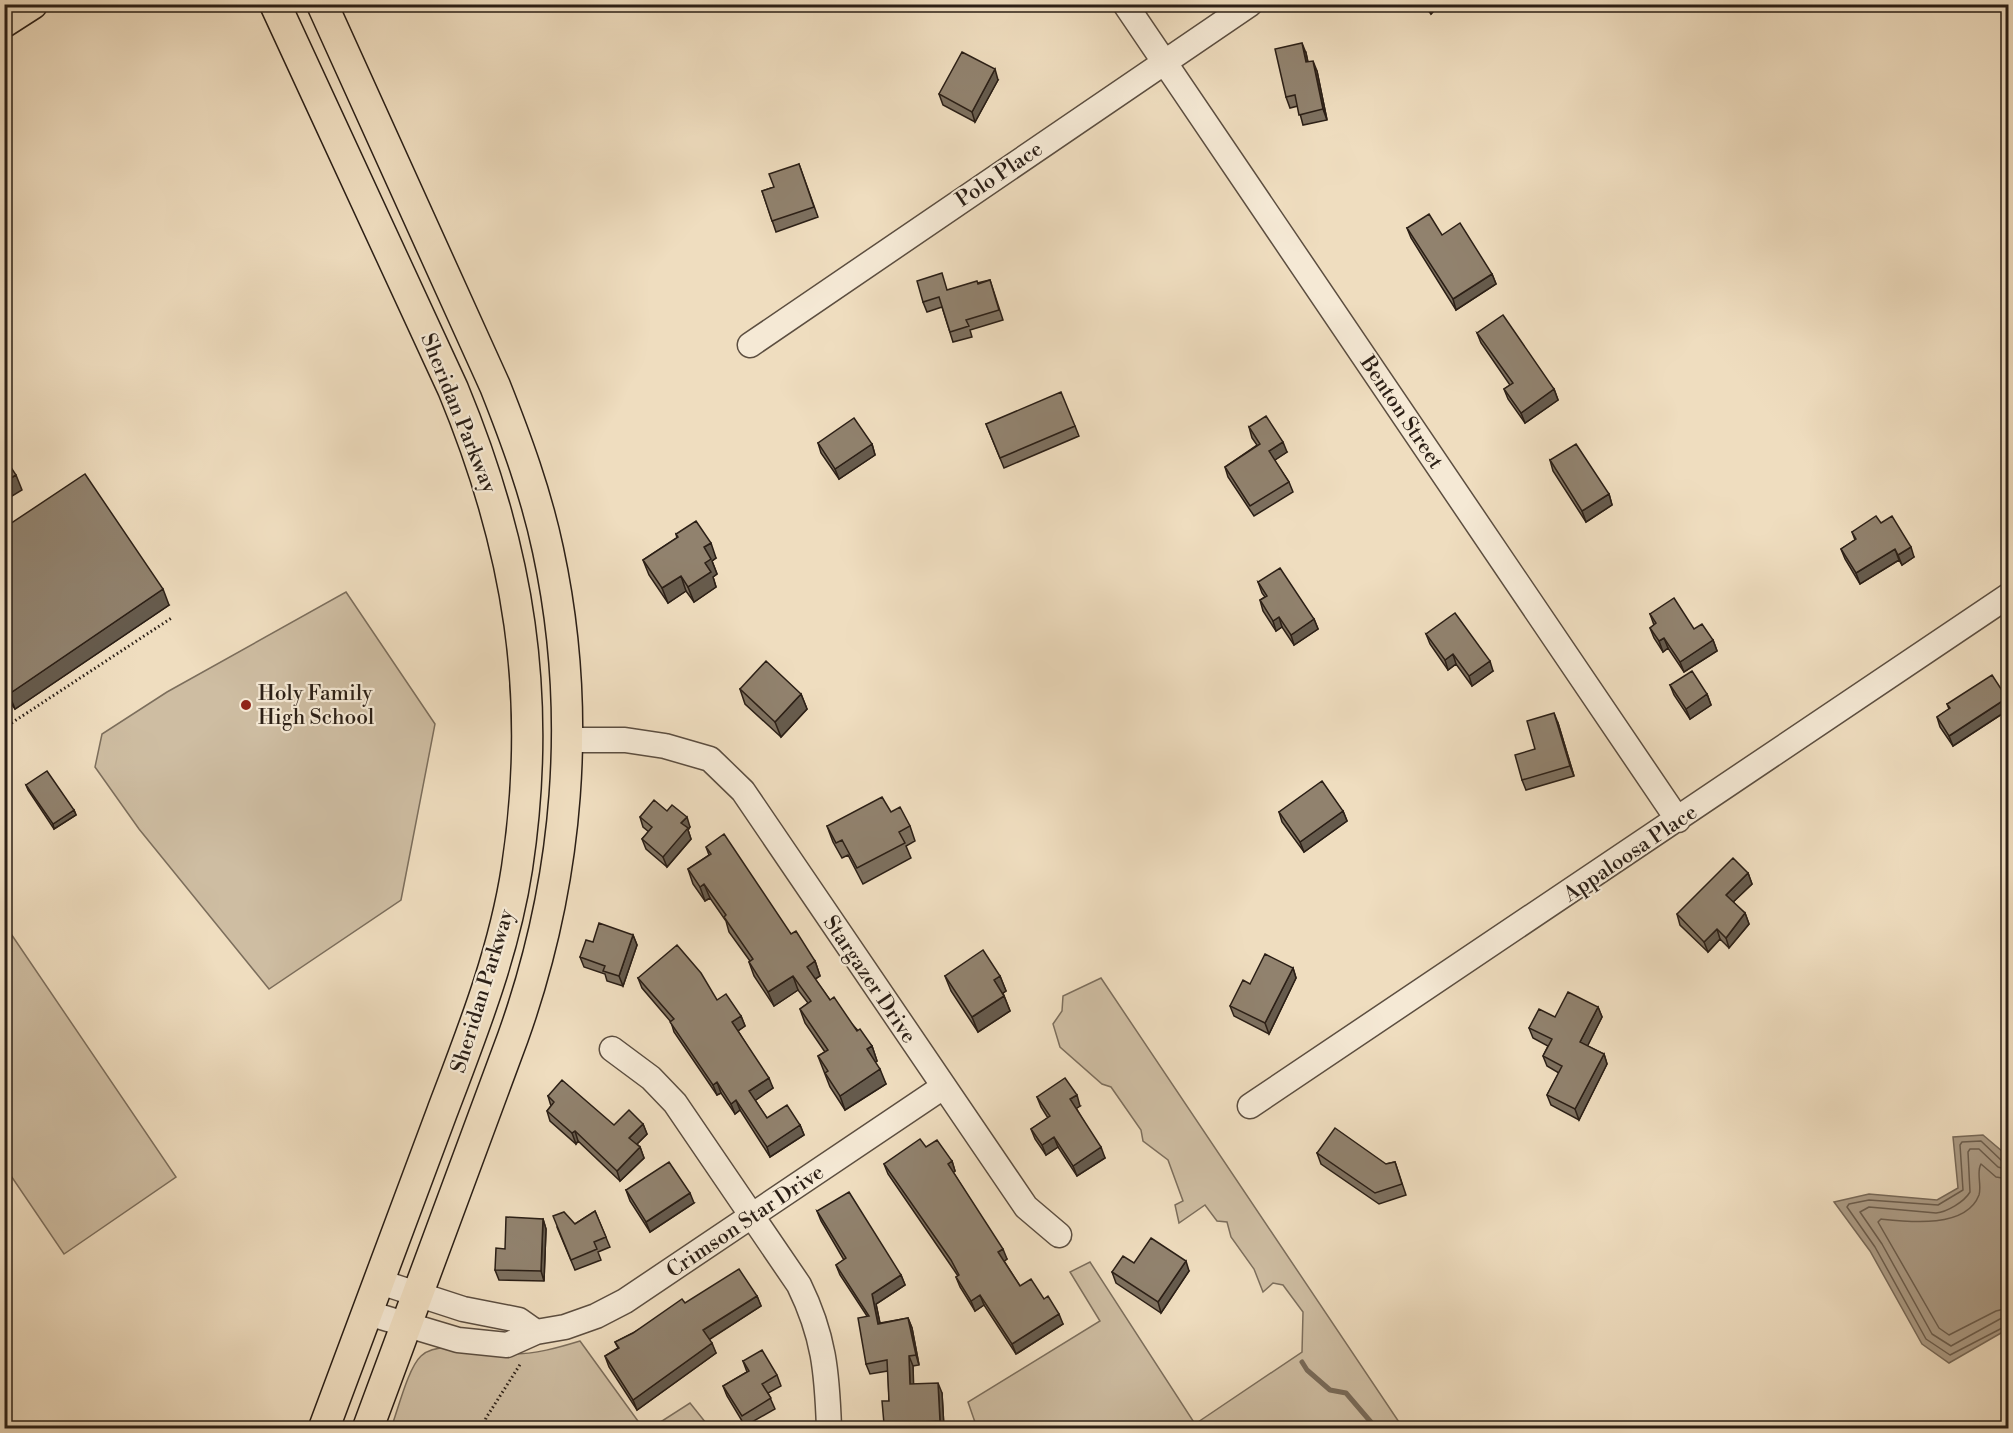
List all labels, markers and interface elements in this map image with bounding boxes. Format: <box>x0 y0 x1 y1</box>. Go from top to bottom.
street label: Polo Place <box>951 136 1048 213</box>
street label: Sheridan Parkway <box>414 330 502 498</box>
street label: Benton Street <box>1353 350 1449 474</box>
place label: Holy Family High School <box>258 681 374 731</box>
marker: Holy Family High School <box>239 698 253 712</box>
street label: Appaloosa Place <box>1558 800 1702 909</box>
street label: Sheridan Parkway <box>446 905 520 1076</box>
street label: Stargazer Drive <box>817 911 921 1048</box>
street label: Crimson Star Drive <box>662 1159 829 1284</box>

